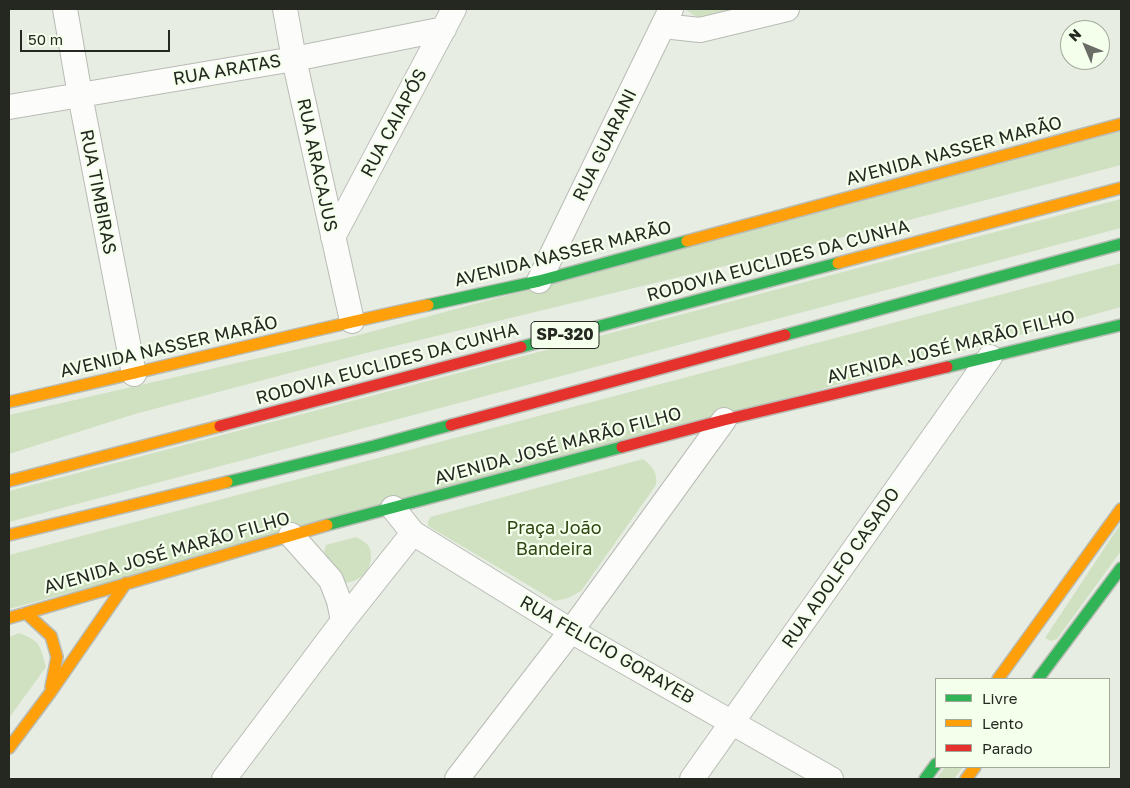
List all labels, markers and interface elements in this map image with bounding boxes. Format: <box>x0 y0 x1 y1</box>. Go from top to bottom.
scale bar <box>22 20 172 52</box>
north arrow <box>1060 20 1110 70</box>
text: N <box>1065 25 1085 45</box>
text: 50 m <box>28 30 63 48</box>
street label: RUA ARATAS <box>171 50 283 90</box>
street label: RUA CAIAPÓS <box>356 65 432 181</box>
street label: RUA GUARANI <box>569 85 641 205</box>
street label: RUA ARACAJUS <box>292 96 342 234</box>
street label: AVENIDA NASSER MARÃO <box>844 112 1064 190</box>
street label: RUA TIMBIRAS <box>75 128 121 256</box>
street label: RODOVIA EUCLIDES DA CUNHA <box>644 216 912 306</box>
street label: AVENIDA NASSER MARÃO <box>452 217 674 291</box>
street label: AVENIDA JOSÉ MARÃO FILHO <box>825 306 1077 388</box>
street label: AVENIDA NASSER MARÃO <box>58 311 280 383</box>
street label: RODOVIA EUCLIDES DA CUNHA <box>253 319 521 409</box>
road number: SP-320 <box>531 322 599 348</box>
street label: AVENIDA JOSÉ MARÃO FILHO <box>432 403 684 489</box>
street label: RUA ADOLFO CASADO <box>777 484 905 652</box>
street label: AVENIDA JOSÉ MARÃO FILHO <box>42 507 292 599</box>
park label: Praça João Bandeira <box>506 517 602 560</box>
street label: RUA FELICIO GORAYEB <box>516 591 698 709</box>
legend <box>935 678 1110 768</box>
text: Livre <box>982 689 1017 707</box>
text: Lento <box>982 714 1023 732</box>
text: Parado <box>982 739 1033 757</box>

